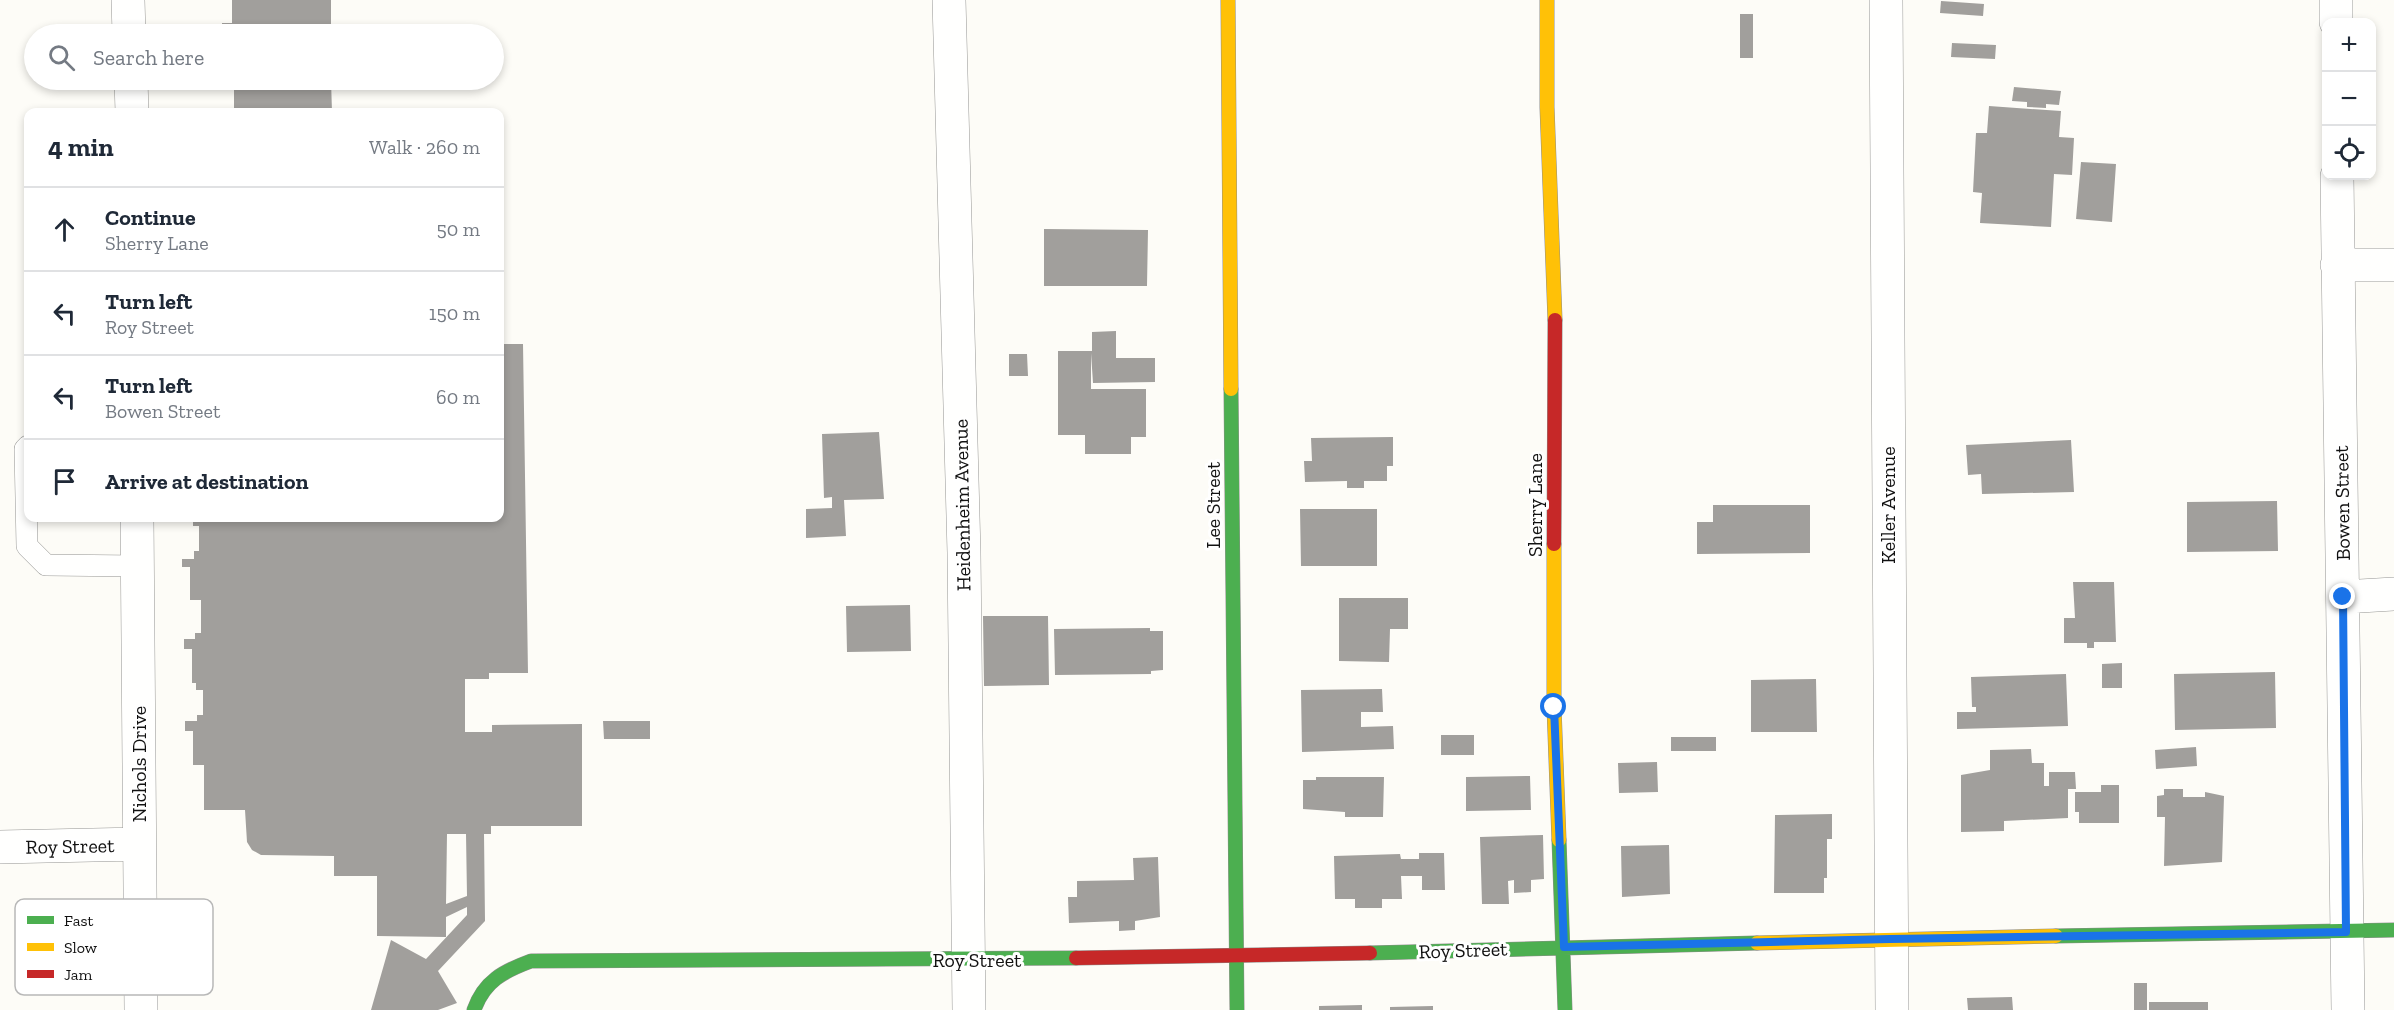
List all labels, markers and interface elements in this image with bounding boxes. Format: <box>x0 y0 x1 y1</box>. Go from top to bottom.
map controls <box>2322 18 2376 180</box>
button: + <box>2322 18 2376 72</box>
search box <box>24 24 504 90</box>
icon: search <box>45 41 78 74</box>
text: Search here <box>93 44 204 71</box>
button: − <box>2322 72 2376 126</box>
button: locate <box>2322 126 2376 180</box>
text: 4 min <box>48 131 114 163</box>
text: Walk · 260 m <box>369 135 480 159</box>
text: Continue <box>105 204 196 231</box>
icon: ahead <box>48 213 81 246</box>
text: 50 m <box>436 217 480 241</box>
text: Sherry Lane <box>105 231 209 255</box>
text: Turn left <box>105 288 192 315</box>
icon: left <box>48 297 81 330</box>
text: 150 m <box>429 301 480 325</box>
text: Roy Street <box>105 315 194 339</box>
text: Turn left <box>105 372 192 399</box>
icon: left <box>48 381 81 414</box>
text: 60 m <box>436 385 480 409</box>
text: Bowen Street <box>105 399 220 423</box>
street label: Heidenheim Avenue <box>948 419 976 591</box>
street label: Bowen Street <box>2329 445 2355 561</box>
street label: Keller Avenue <box>1876 446 1900 564</box>
street label: Sherry Lane <box>1523 453 1547 557</box>
street label: Lee Street <box>1201 461 1225 548</box>
icon: arrive <box>48 465 81 498</box>
text: Arrive at destination <box>105 468 308 495</box>
route end <box>2329 583 2355 609</box>
route start <box>1540 693 1566 719</box>
street label: Nichols Drive <box>127 706 151 822</box>
street label: Roy Street <box>25 833 115 859</box>
legend <box>15 899 213 995</box>
text: Fast <box>64 911 93 930</box>
street label: Roy Street <box>1418 936 1508 964</box>
text: Slow <box>64 938 98 957</box>
street label: Roy Street <box>932 948 1022 972</box>
text: Jam <box>64 965 93 984</box>

